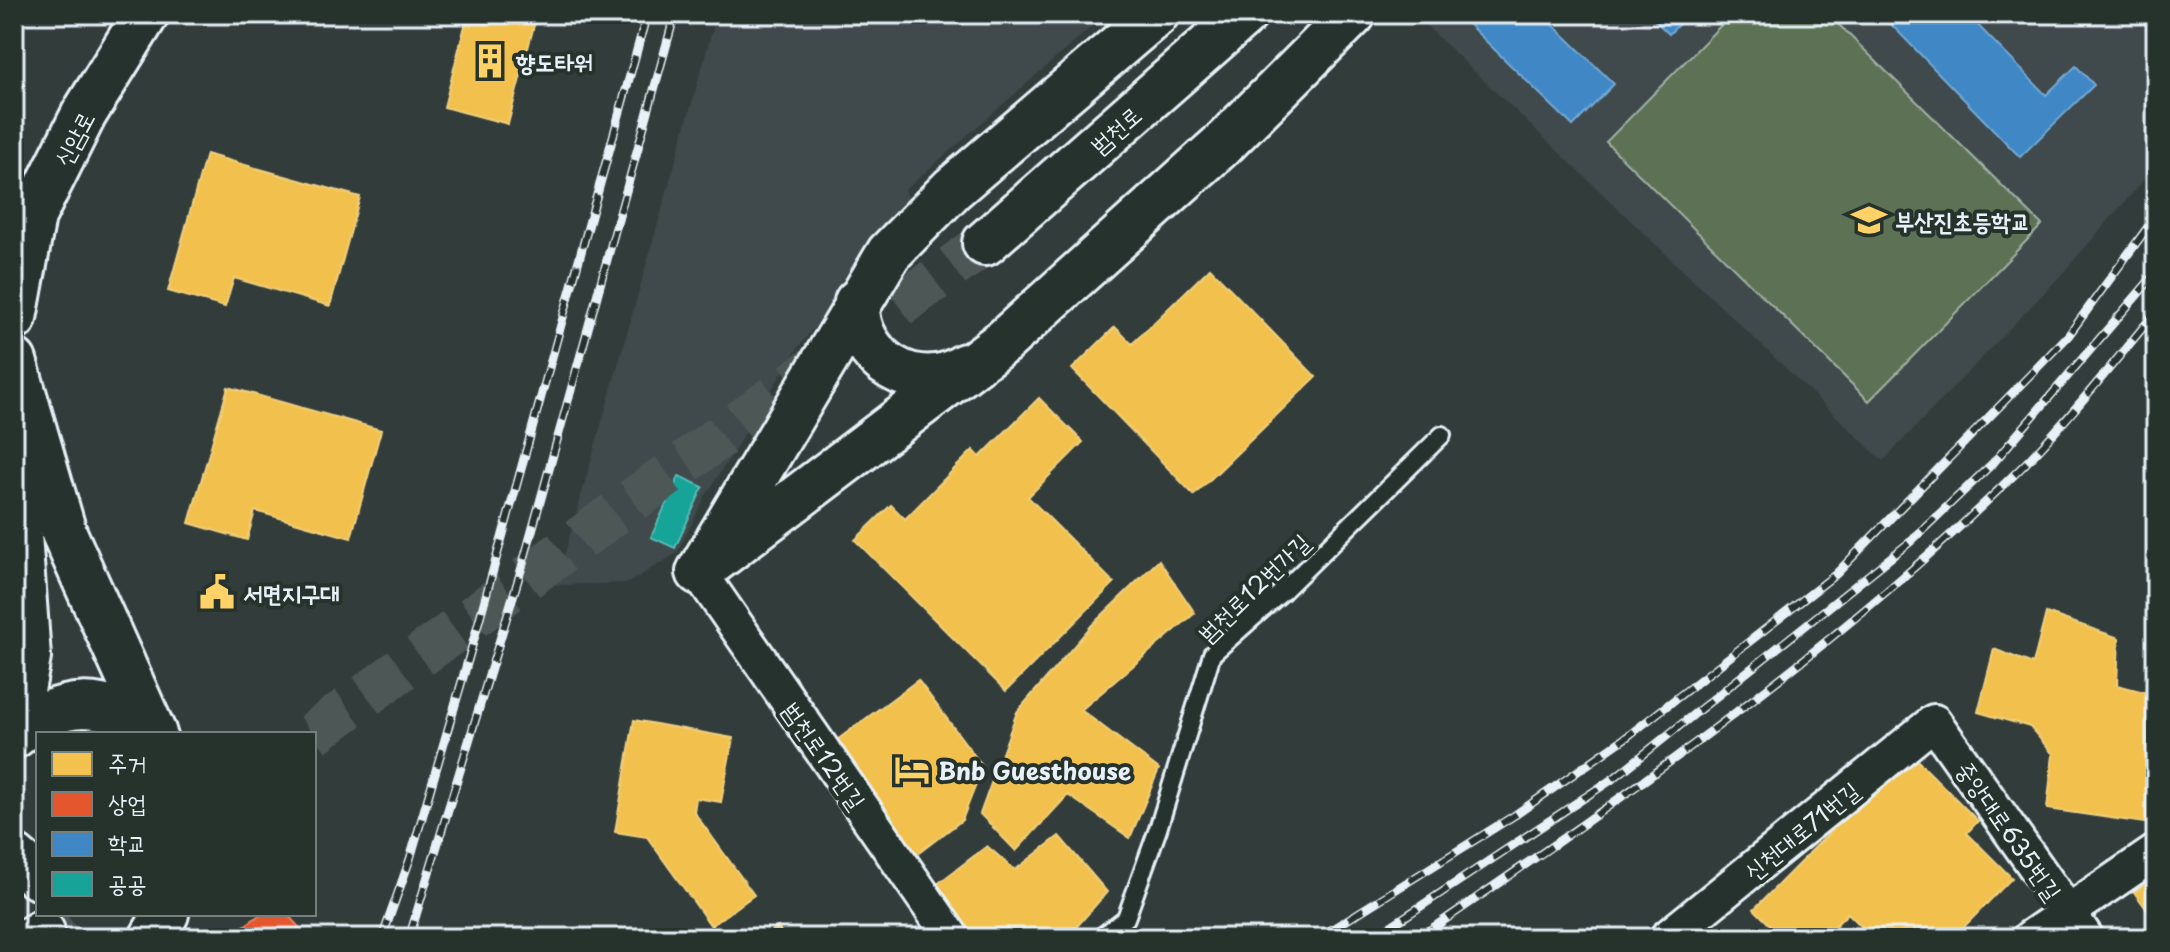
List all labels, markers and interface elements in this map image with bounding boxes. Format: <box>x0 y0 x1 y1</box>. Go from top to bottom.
building icon: 향도타워 <box>471 42 509 80</box>
place label: 향도타워 <box>515 43 593 79</box>
street label: 범천로 <box>1081 96 1149 162</box>
street label: 신암로 <box>44 104 102 172</box>
school or university icon: 부산진초등학교 <box>1850 201 1888 239</box>
place label: 부산진초등학교 <box>1895 202 2030 238</box>
street label: 범천로12번가길 <box>1189 524 1317 650</box>
public building icon: 서면지구대 <box>198 573 236 611</box>
place label: 서면지구대 <box>243 574 340 610</box>
street label: 범천로12번길 <box>775 694 875 816</box>
legend <box>36 732 316 916</box>
text: 주거 <box>108 744 147 780</box>
hotel icon: Bnb Guesthouse <box>893 751 931 789</box>
place label: Bnb Guesthouse <box>938 752 1131 788</box>
street label: 중앙대로635번길 <box>1949 753 2071 907</box>
street label: 신천대로71번길 <box>1735 772 1867 888</box>
text: 상업 <box>108 784 147 820</box>
text: 학교 <box>108 824 147 860</box>
text: 공공 <box>108 864 147 900</box>

